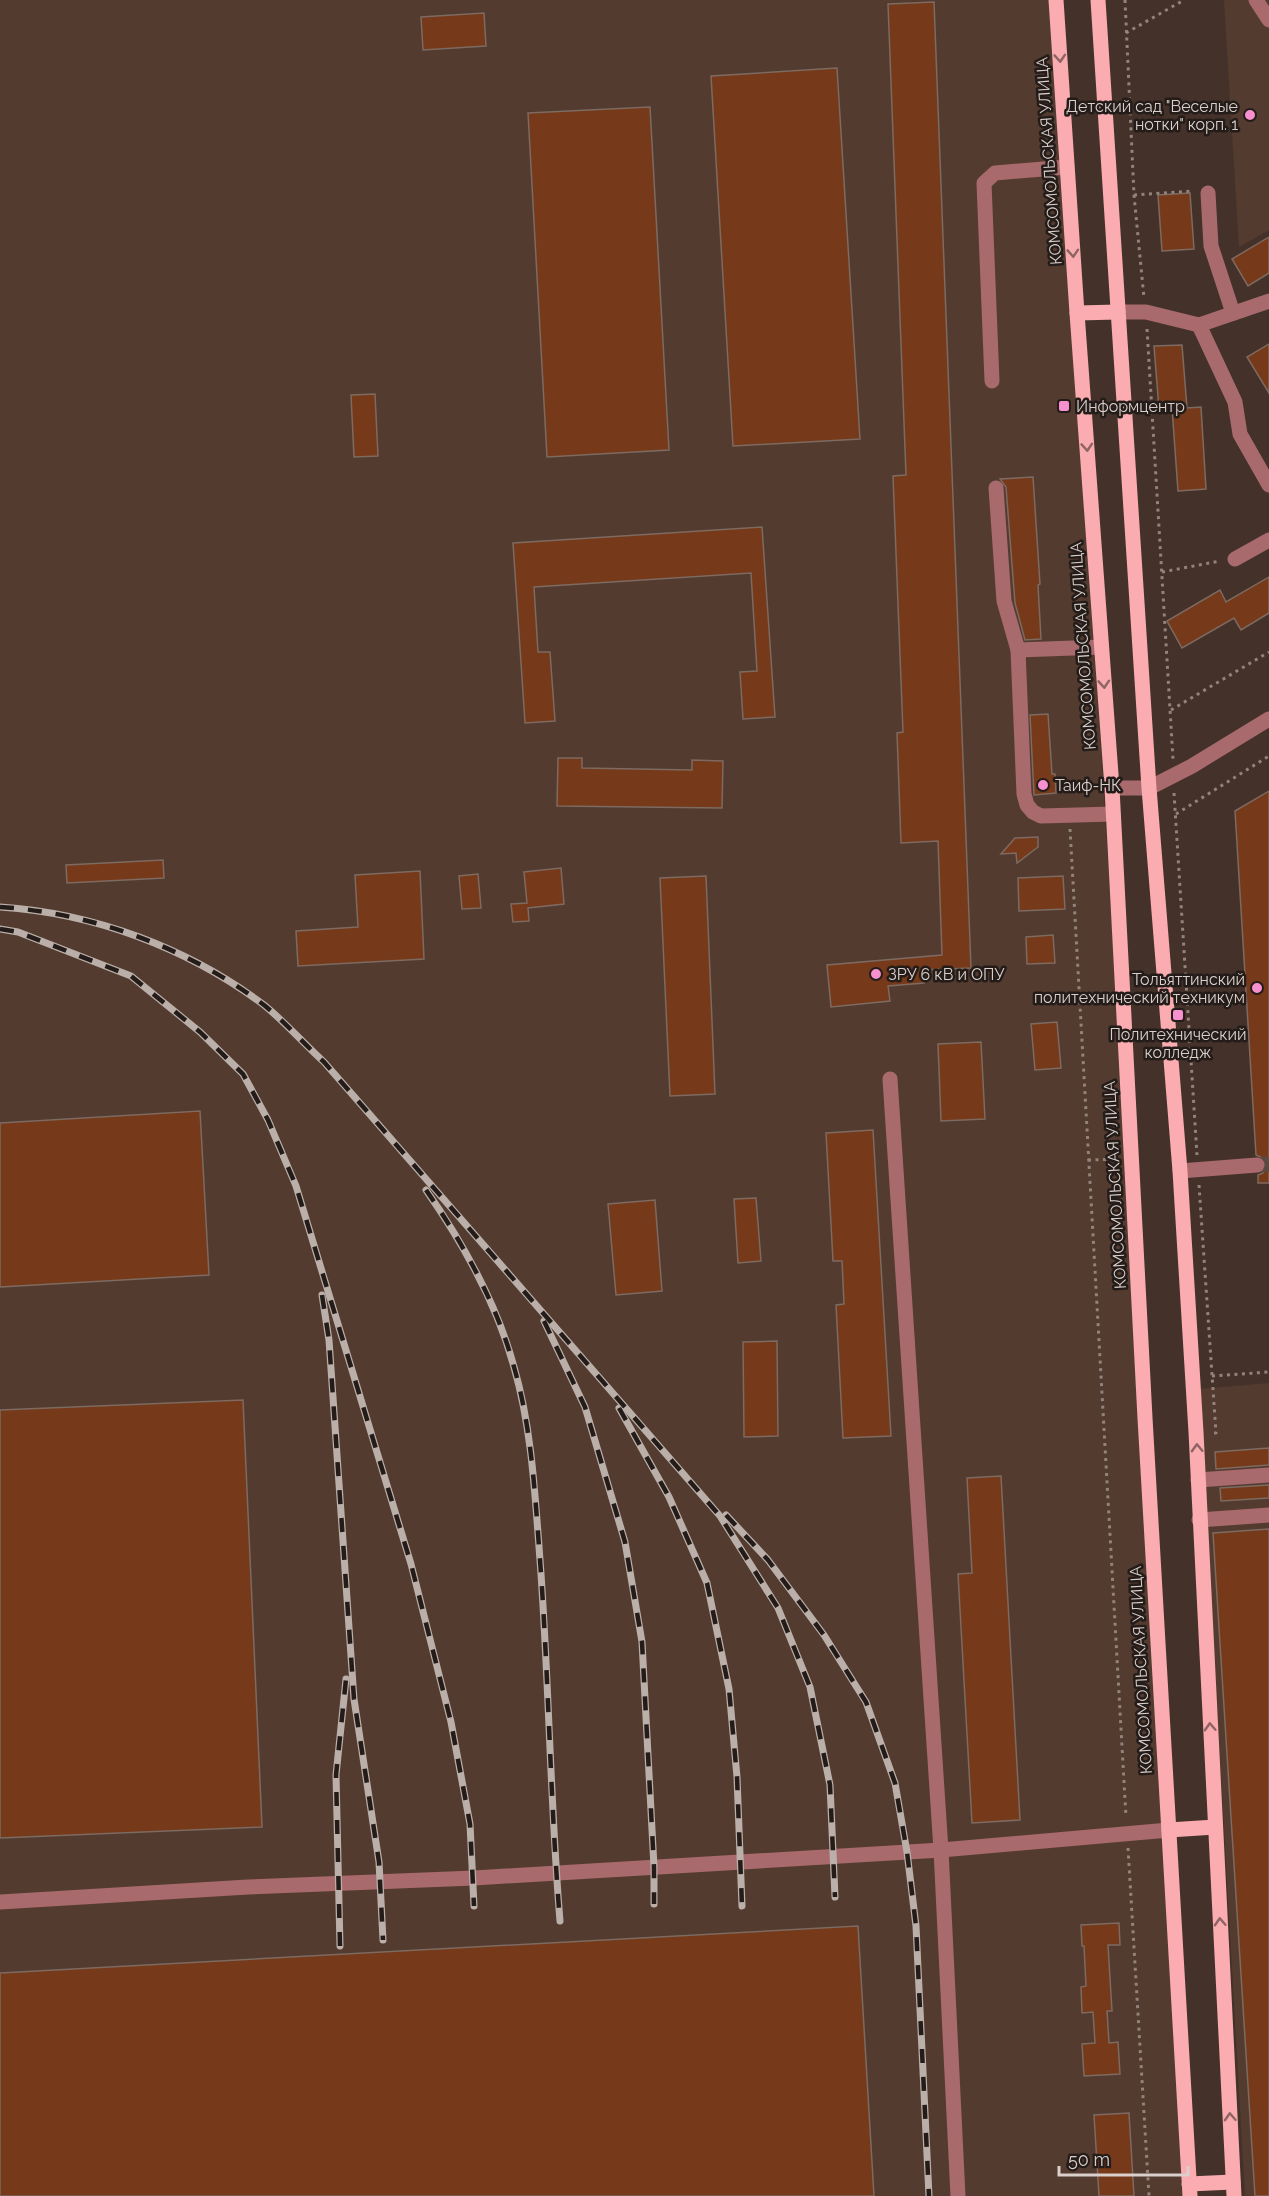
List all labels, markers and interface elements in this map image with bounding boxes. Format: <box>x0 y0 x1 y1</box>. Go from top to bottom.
one-way arrow <box>1053 54 1066 63</box>
street label: КОМСОМОЛЬСКАЯ УЛИЦА <box>1032 56 1066 266</box>
place label: Детский сад "Веселые нотки" корп. 1 <box>1066 97 1238 134</box>
marker: Детский сад "Веселые нотки" корп. 1 <box>1243 108 1257 122</box>
one-way arrow <box>1066 248 1079 257</box>
place label: Информцентр <box>1076 397 1185 416</box>
marker: Информцентр <box>1057 399 1071 413</box>
one-way arrow <box>1080 443 1093 452</box>
street label: КОМСОМОЛЬСКАЯ УЛИЦА <box>1066 541 1100 751</box>
one-way arrow <box>1097 679 1110 688</box>
place label: Таиф-НК <box>1055 776 1121 795</box>
marker: Таиф-НК <box>1036 778 1050 792</box>
place label: ЗРУ 6 кВ и ОПУ <box>888 965 1004 984</box>
marker: ЗРУ 6 кВ и ОПУ <box>869 967 883 981</box>
place label: Тольяттинский политехнический техникум <box>1034 970 1245 1007</box>
marker: Тольяттинский политехнический техникум <box>1250 981 1264 995</box>
marker: Политехнический колледж <box>1171 1008 1185 1022</box>
place label: Политехнический колледж <box>1109 1025 1247 1062</box>
street label: КОМСОМОЛЬСКАЯ УЛИЦА <box>1100 1080 1130 1289</box>
one-way arrow <box>1190 1444 1203 1453</box>
street label: КОМСОМОЛЬСКАЯ УЛИЦА <box>1126 1565 1156 1774</box>
one-way arrow <box>1204 1723 1217 1732</box>
one-way arrow <box>1214 1917 1227 1926</box>
one-way arrow <box>1224 2112 1237 2121</box>
scale bar <box>1059 2139 1188 2177</box>
text: 50 m <box>1068 2149 1110 2170</box>

